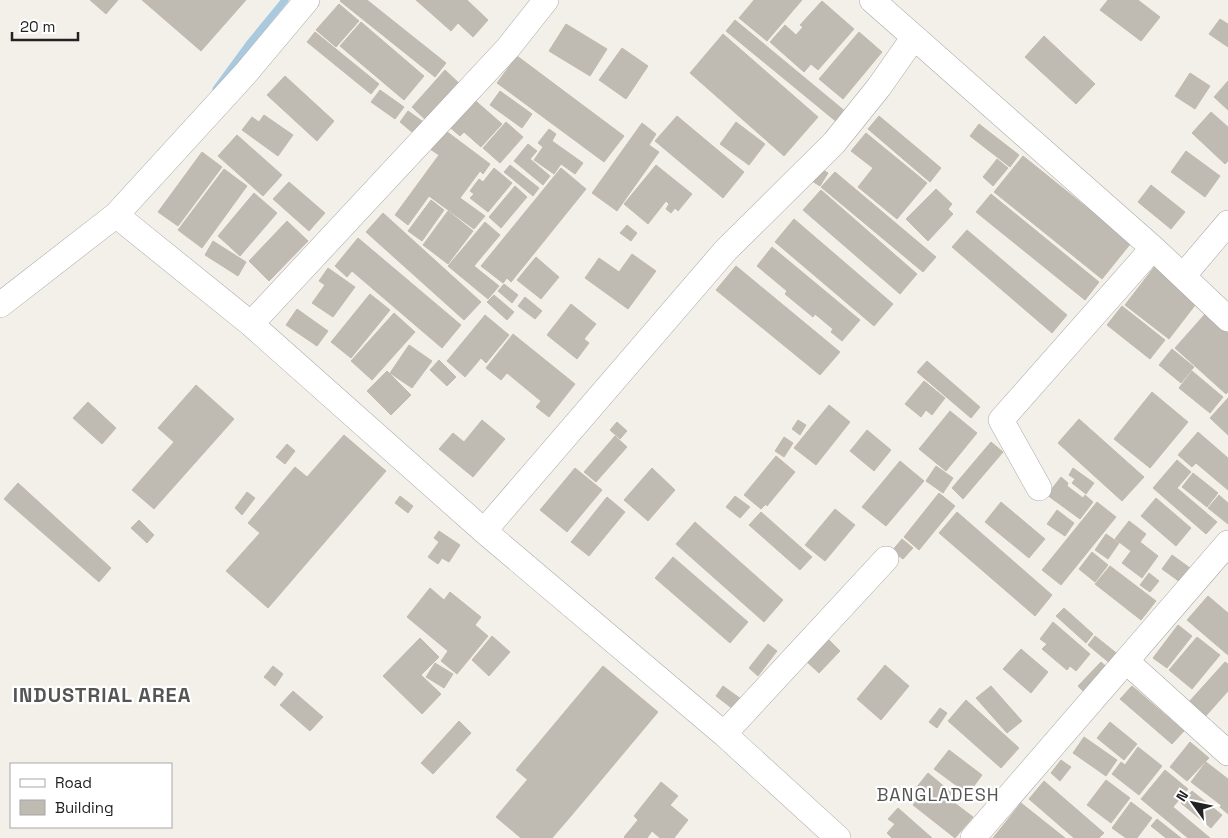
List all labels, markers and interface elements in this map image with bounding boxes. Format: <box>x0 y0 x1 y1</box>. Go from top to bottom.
scale bar <box>12 10 79 42</box>
text: 20 m <box>20 17 55 36</box>
district label: INDUSTRIAL AREA <box>13 682 191 708</box>
legend <box>10 763 172 828</box>
text: Road <box>55 773 92 792</box>
north arrow <box>1168 778 1218 828</box>
district label: BANGLADESH <box>876 783 1000 806</box>
text: N <box>1172 787 1192 805</box>
text: Building <box>55 798 114 817</box>

